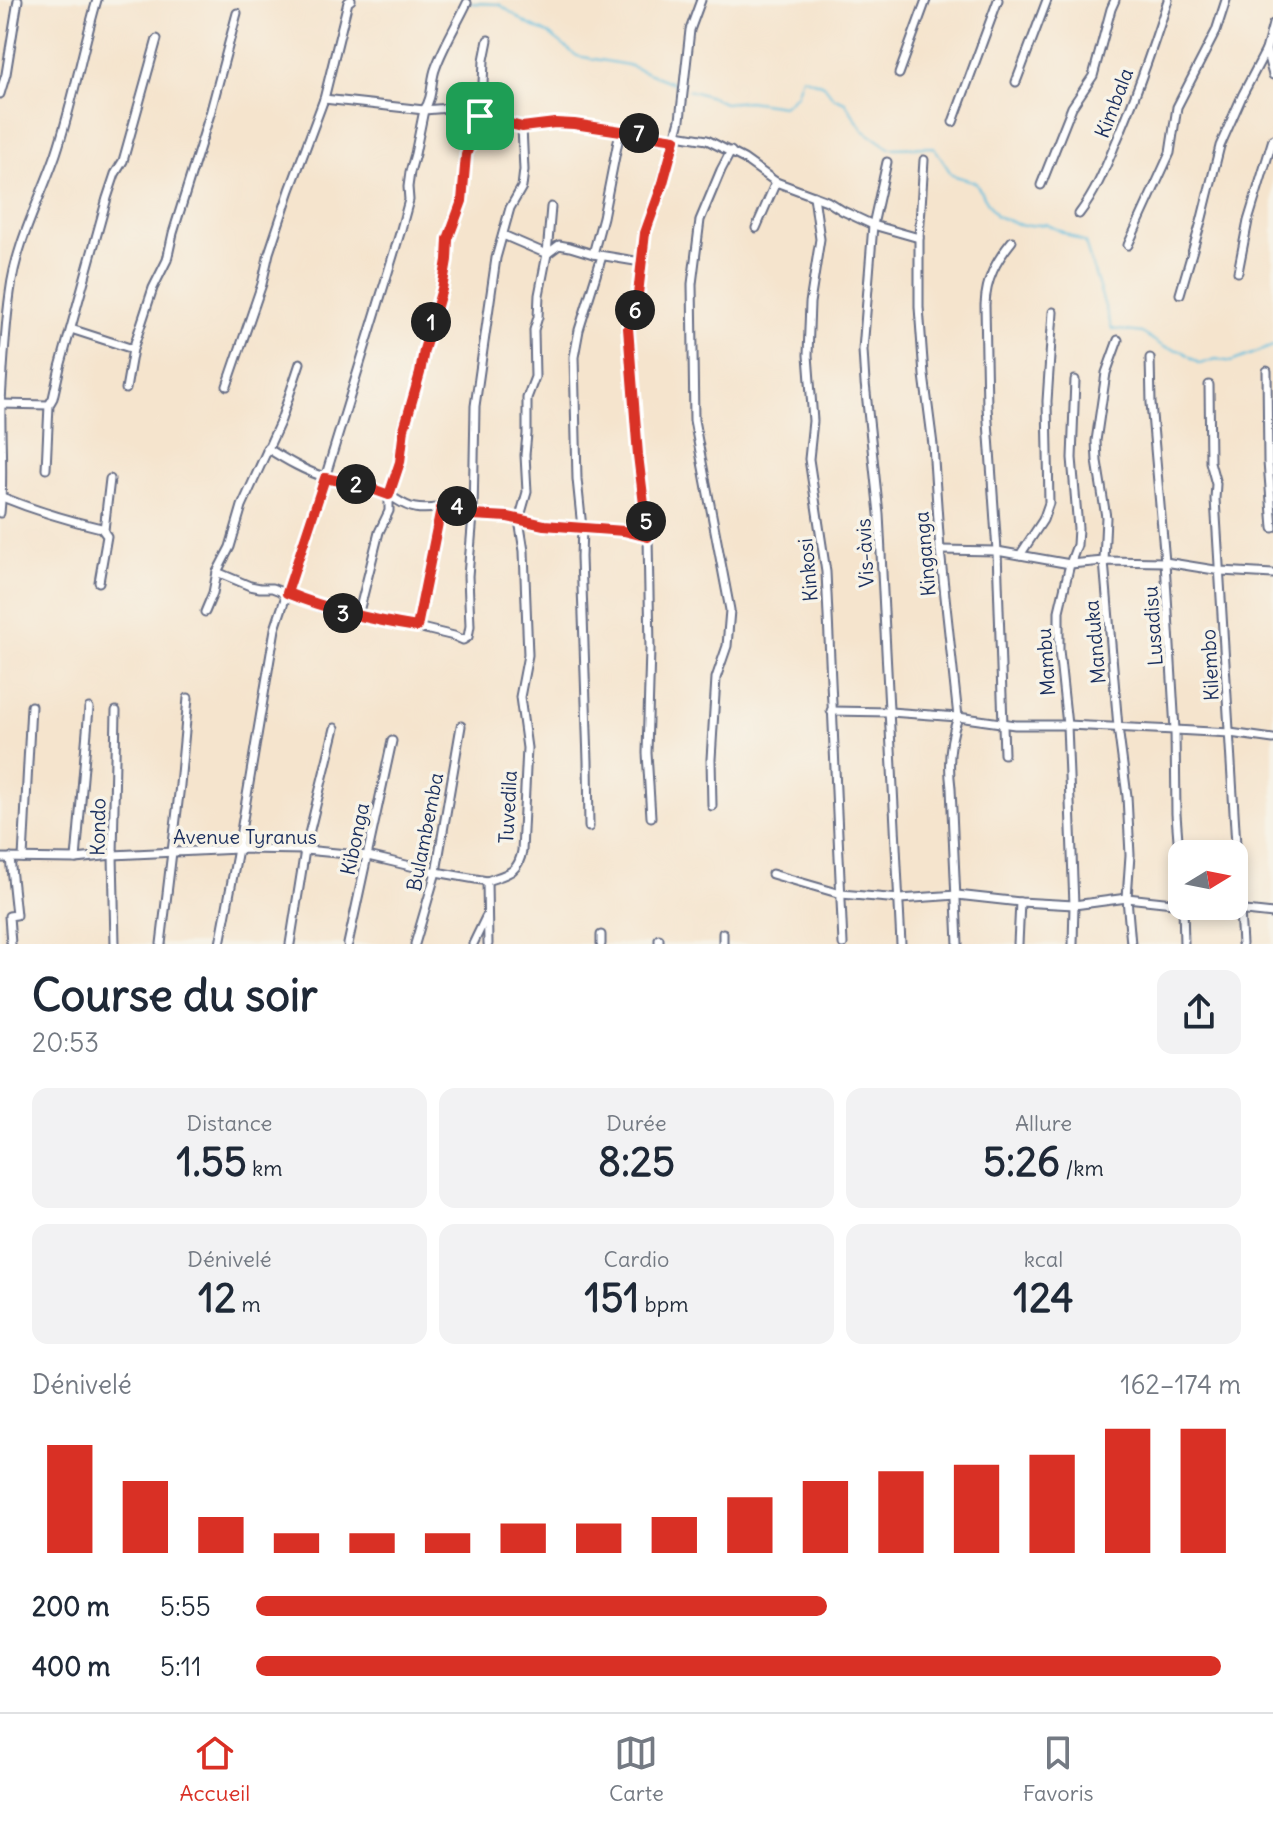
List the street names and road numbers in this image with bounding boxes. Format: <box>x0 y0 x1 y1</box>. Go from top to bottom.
street label: Kimbala <box>1089 64 1138 141</box>
street label: Kinganga <box>908 511 941 598</box>
street label: Vis-àvis <box>850 518 879 588</box>
street label: Kinkosi <box>792 537 823 603</box>
street label: Lusadisu <box>1137 585 1168 667</box>
street label: Manduka <box>1078 599 1111 685</box>
street label: Mambu <box>1031 627 1060 697</box>
street label: Kilembo <box>1195 628 1224 702</box>
street label: Tuvedila <box>493 770 522 844</box>
street label: Bulambemba <box>401 771 448 893</box>
street label: Kondo <box>84 798 111 856</box>
street label: Kibonga <box>335 800 374 877</box>
street label: Avenue Tyranus <box>173 824 317 849</box>

